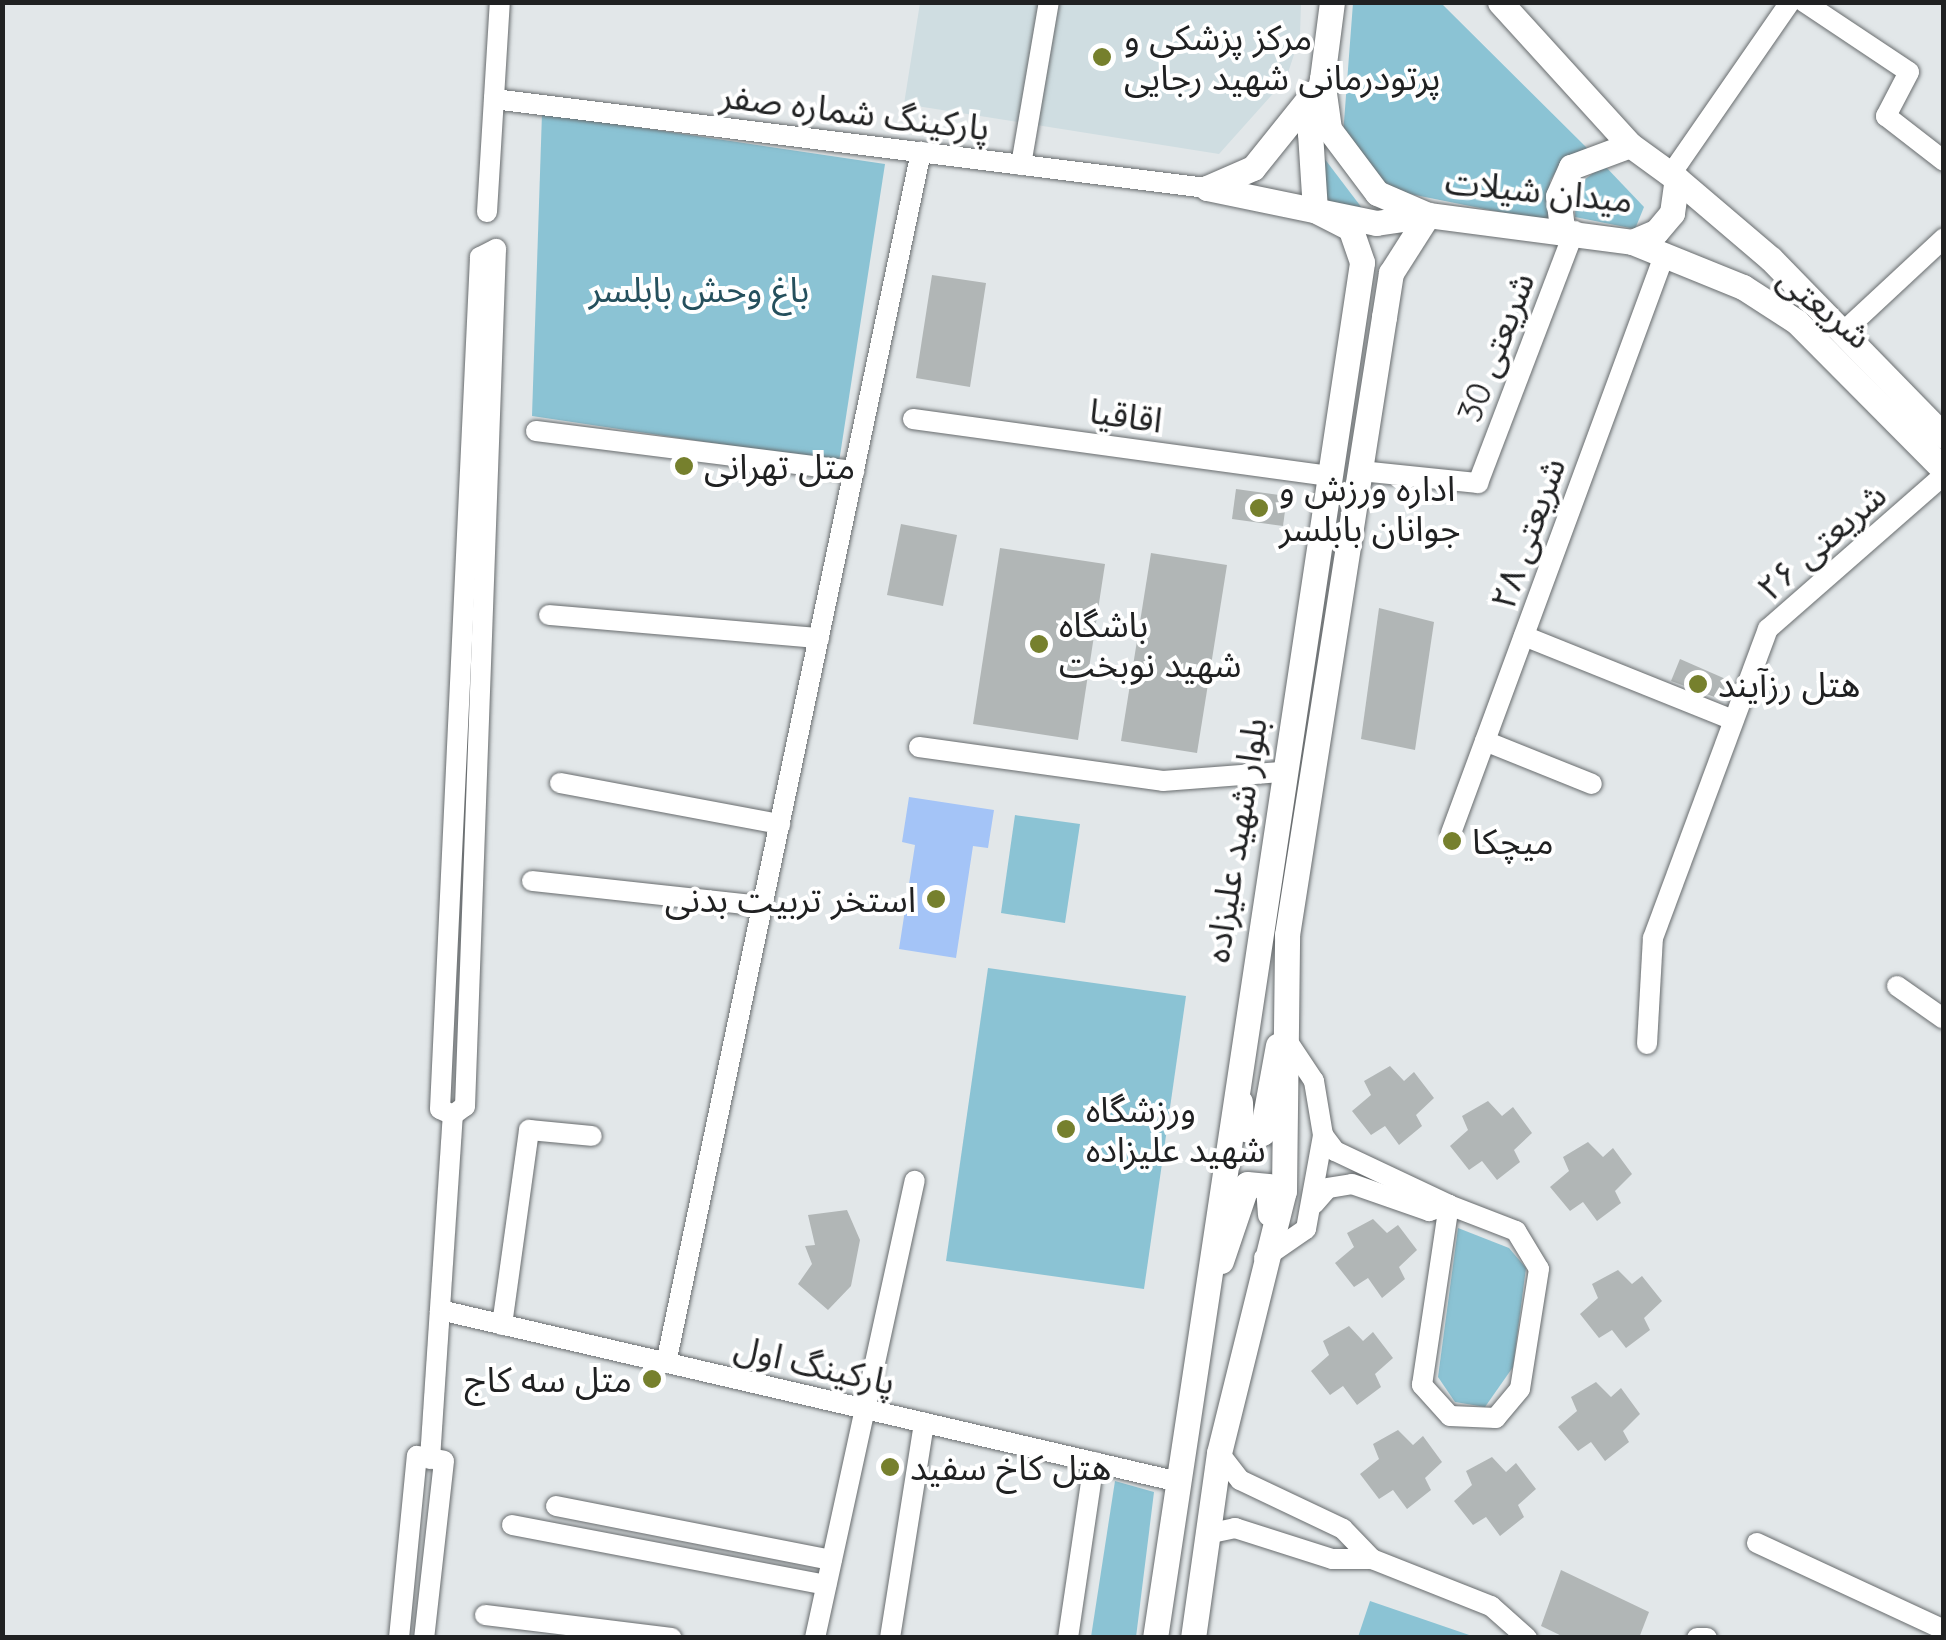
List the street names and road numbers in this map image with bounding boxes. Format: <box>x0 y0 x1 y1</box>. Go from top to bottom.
street label: پارکینگ شماره صفر <box>718 74 992 148</box>
street label: میدان شیلات <box>1443 159 1635 221</box>
street label: شریعتی <box>1770 257 1880 357</box>
street label: شریعتی 30 <box>1447 266 1543 428</box>
street label: اقاقیا <box>1087 389 1165 441</box>
street label: شریعتی ۲۸ <box>1480 452 1574 614</box>
street label: شریعتی ۲۶ <box>1748 474 1894 608</box>
street label: بلوار شهید علیزاده <box>1195 715 1275 965</box>
street label: پارکینگ اول <box>731 1325 899 1403</box>

